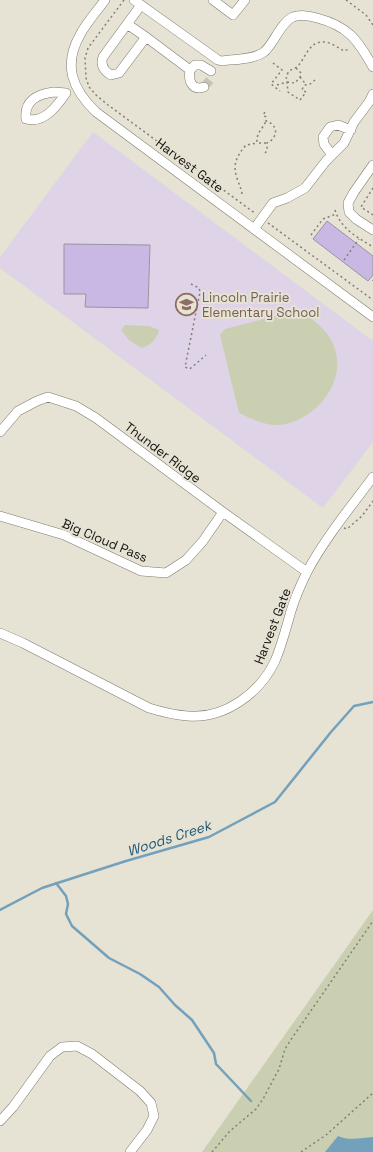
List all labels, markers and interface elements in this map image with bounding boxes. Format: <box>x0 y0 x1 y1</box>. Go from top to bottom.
street label: Harvest Gate <box>152 134 227 196</box>
place label: Lincoln Prairie Elementary School <box>202 289 319 321</box>
school or university icon: Lincoln Prairie Elementary School <box>173 291 199 317</box>
street label: Thunder Ridge <box>121 418 204 487</box>
street label: Big Cloud Pass <box>59 515 150 566</box>
street label: Harvest Gate <box>250 586 295 667</box>
water label: Woods Creek <box>125 815 215 860</box>

